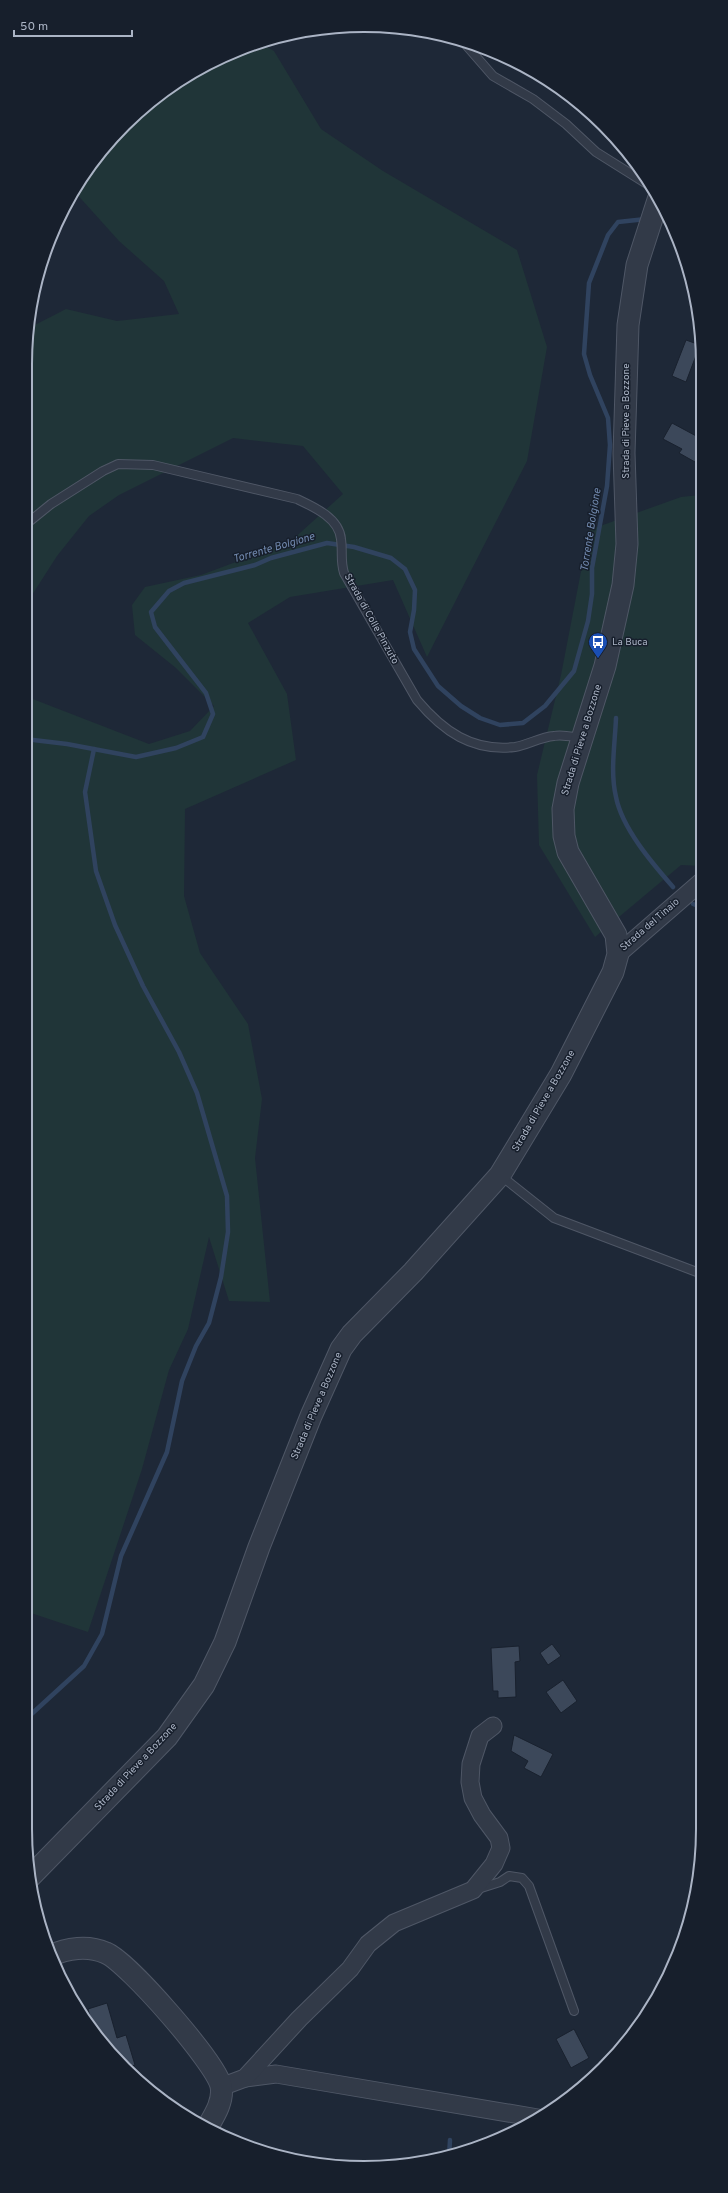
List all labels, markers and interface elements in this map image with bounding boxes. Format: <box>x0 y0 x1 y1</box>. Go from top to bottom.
scale bar <box>14 12 132 38</box>
text: 50 m <box>20 19 48 35</box>
street label: Strada di Pieve a Bozzone <box>620 363 633 479</box>
water label: Torrente Bolgione <box>577 487 605 573</box>
water label: Torrente Bolgione <box>232 530 317 566</box>
street label: Strada di Colle Pinzuto <box>341 571 402 667</box>
bus stop icon: La Buca <box>587 631 609 659</box>
place label: La Buca <box>612 636 648 649</box>
street label: Strada di Pieve a Bozzone <box>559 683 605 797</box>
street label: Strada del Tinaio <box>618 895 683 954</box>
street label: Strada di Pieve a Bozzone <box>510 1048 578 1154</box>
street label: Strada di Pieve a Bozzone <box>288 1350 346 1462</box>
street label: Strada di Pieve a Bozzone <box>92 1720 180 1814</box>

